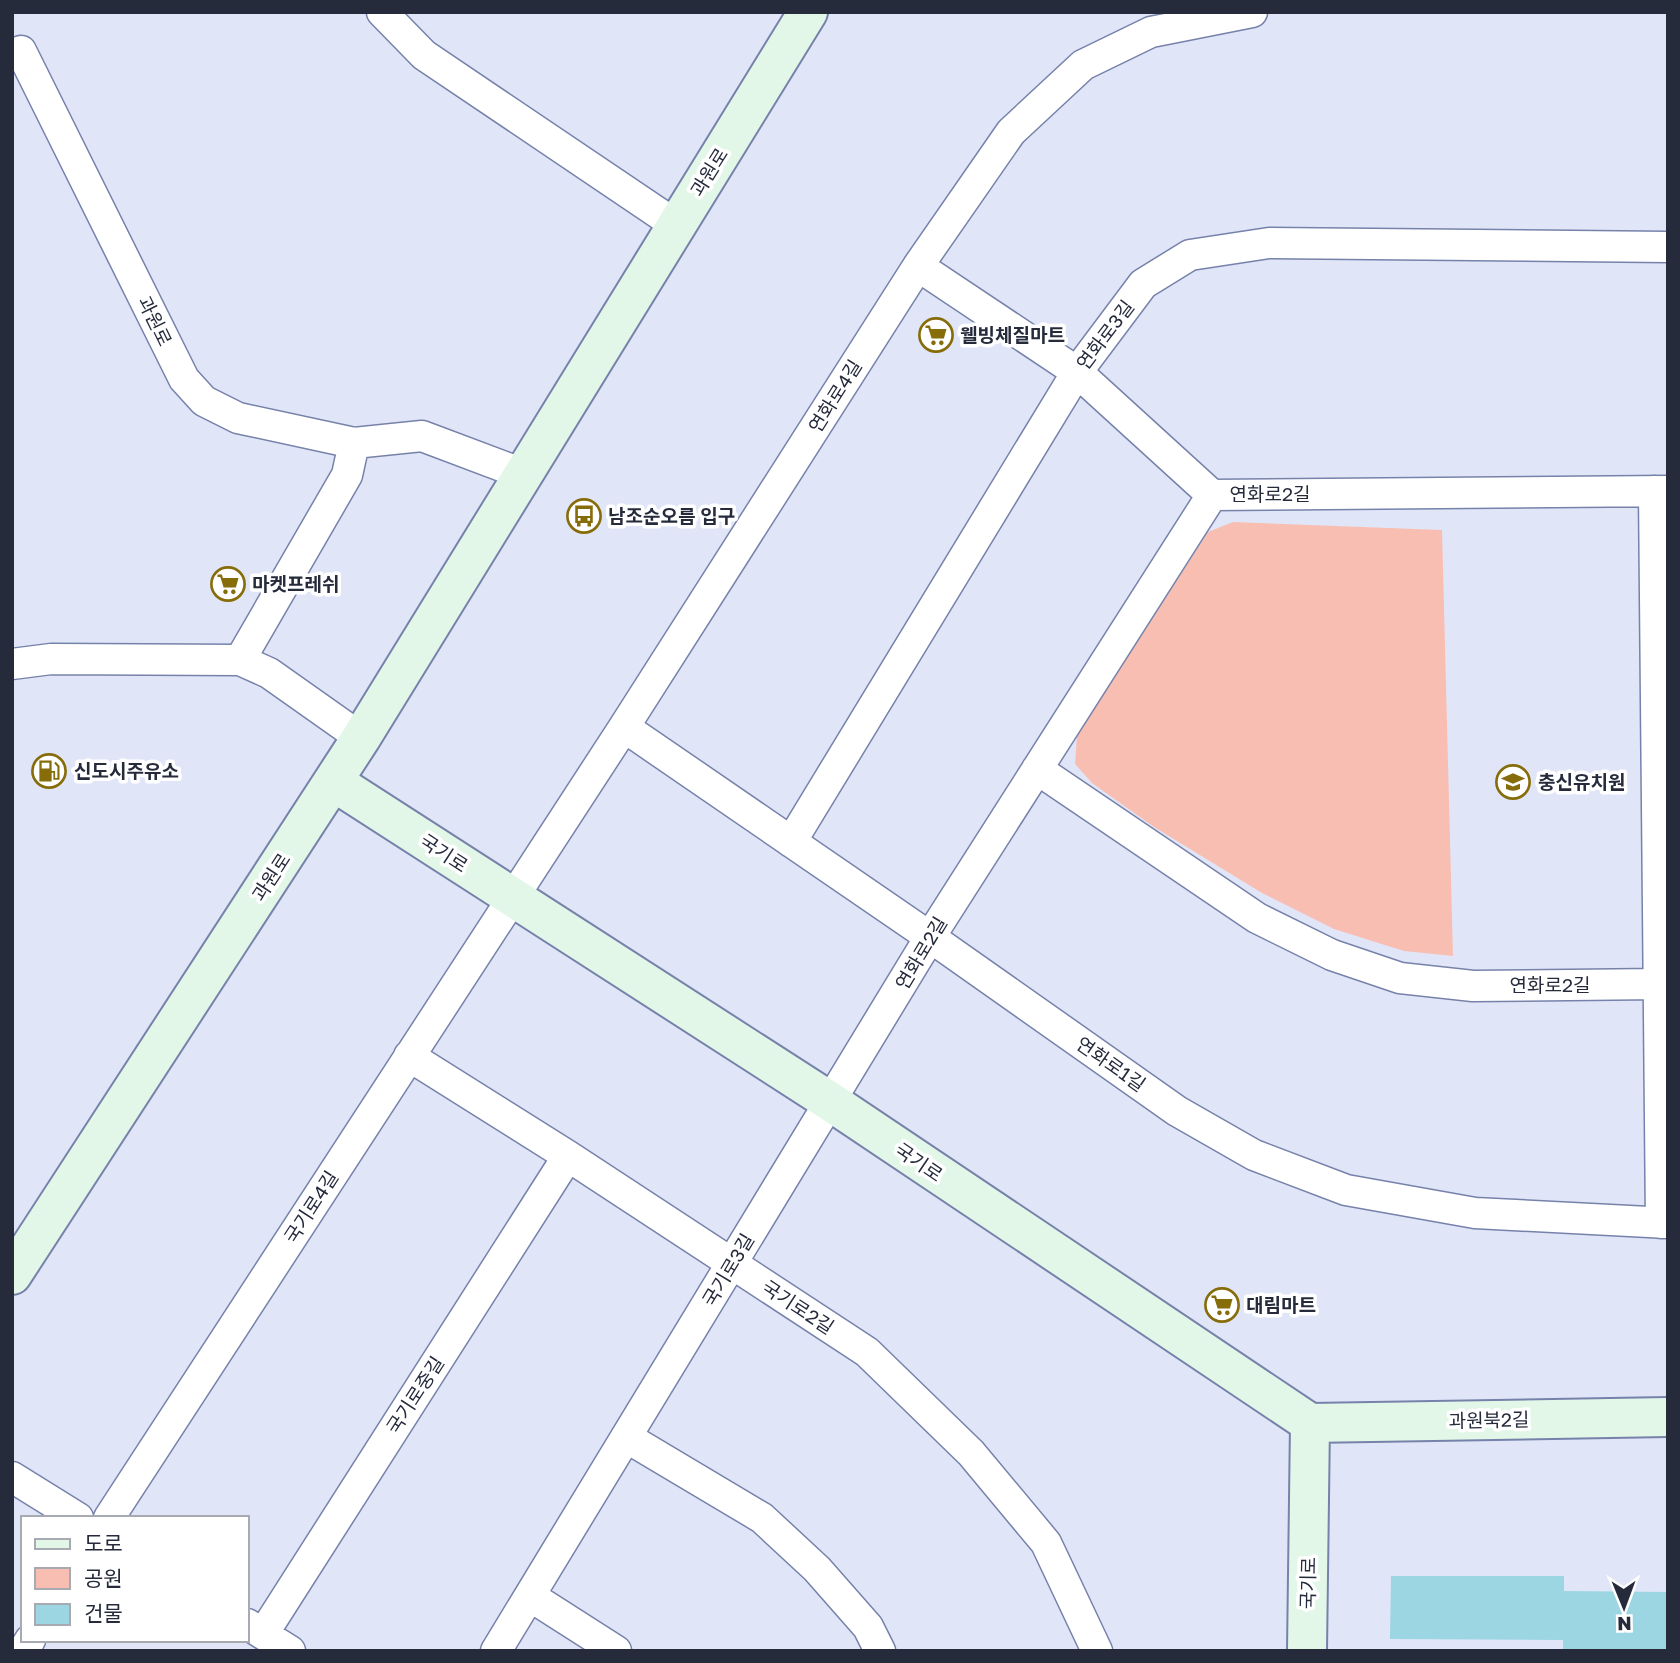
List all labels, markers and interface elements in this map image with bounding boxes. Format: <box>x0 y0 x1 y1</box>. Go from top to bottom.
street label: 과원로 <box>685 143 732 200</box>
street label: 과원로 <box>134 292 177 349</box>
street label: 연화로3길 <box>1071 295 1138 374</box>
supermarket icon: 웰빙체질마트 <box>917 316 955 354</box>
place label: 웰빙체질마트 <box>960 323 1065 346</box>
street label: 연화로4길 <box>803 355 866 436</box>
street label: 연화로2길 <box>1230 482 1310 505</box>
bus stop icon: 남조순오름 입구 <box>565 497 603 535</box>
place label: 남조순오름 입구 <box>608 504 735 527</box>
supermarket icon: 마켓프레쉬 <box>209 565 247 603</box>
place label: 마켓프레쉬 <box>252 572 339 595</box>
fuel station icon: 신도시주유소 <box>30 752 68 790</box>
place label: 신도시주유소 <box>74 759 179 782</box>
school or university icon: 충신유치원 <box>1494 763 1532 801</box>
place label: 충신유치원 <box>1538 770 1625 793</box>
street label: 국기로 <box>416 829 473 877</box>
street label: 과원로 <box>247 848 295 905</box>
street label: 연화로2길 <box>890 912 951 993</box>
street label: 연화로2길 <box>1510 973 1590 996</box>
street label: 연화로1길 <box>1072 1031 1150 1096</box>
street label: 국기로 <box>891 1137 947 1186</box>
street label: 국기로4길 <box>279 1166 342 1247</box>
street label: 국기로3길 <box>697 1229 758 1310</box>
street label: 국기로2길 <box>758 1275 838 1338</box>
supermarket icon: 대림마트 <box>1203 1286 1241 1324</box>
place label: 대림마트 <box>1246 1293 1316 1316</box>
street label: 국기로중길 <box>381 1352 448 1438</box>
street label: 과원북2길 <box>1448 1407 1530 1432</box>
legend <box>21 1516 248 1642</box>
text: 도로 <box>84 1530 123 1556</box>
street label: 국기로 <box>1296 1557 1319 1609</box>
text: 공원 <box>84 1565 123 1591</box>
north arrow <box>1589 1572 1659 1642</box>
text: 건물 <box>84 1600 123 1626</box>
text: N <box>1617 1613 1632 1636</box>

